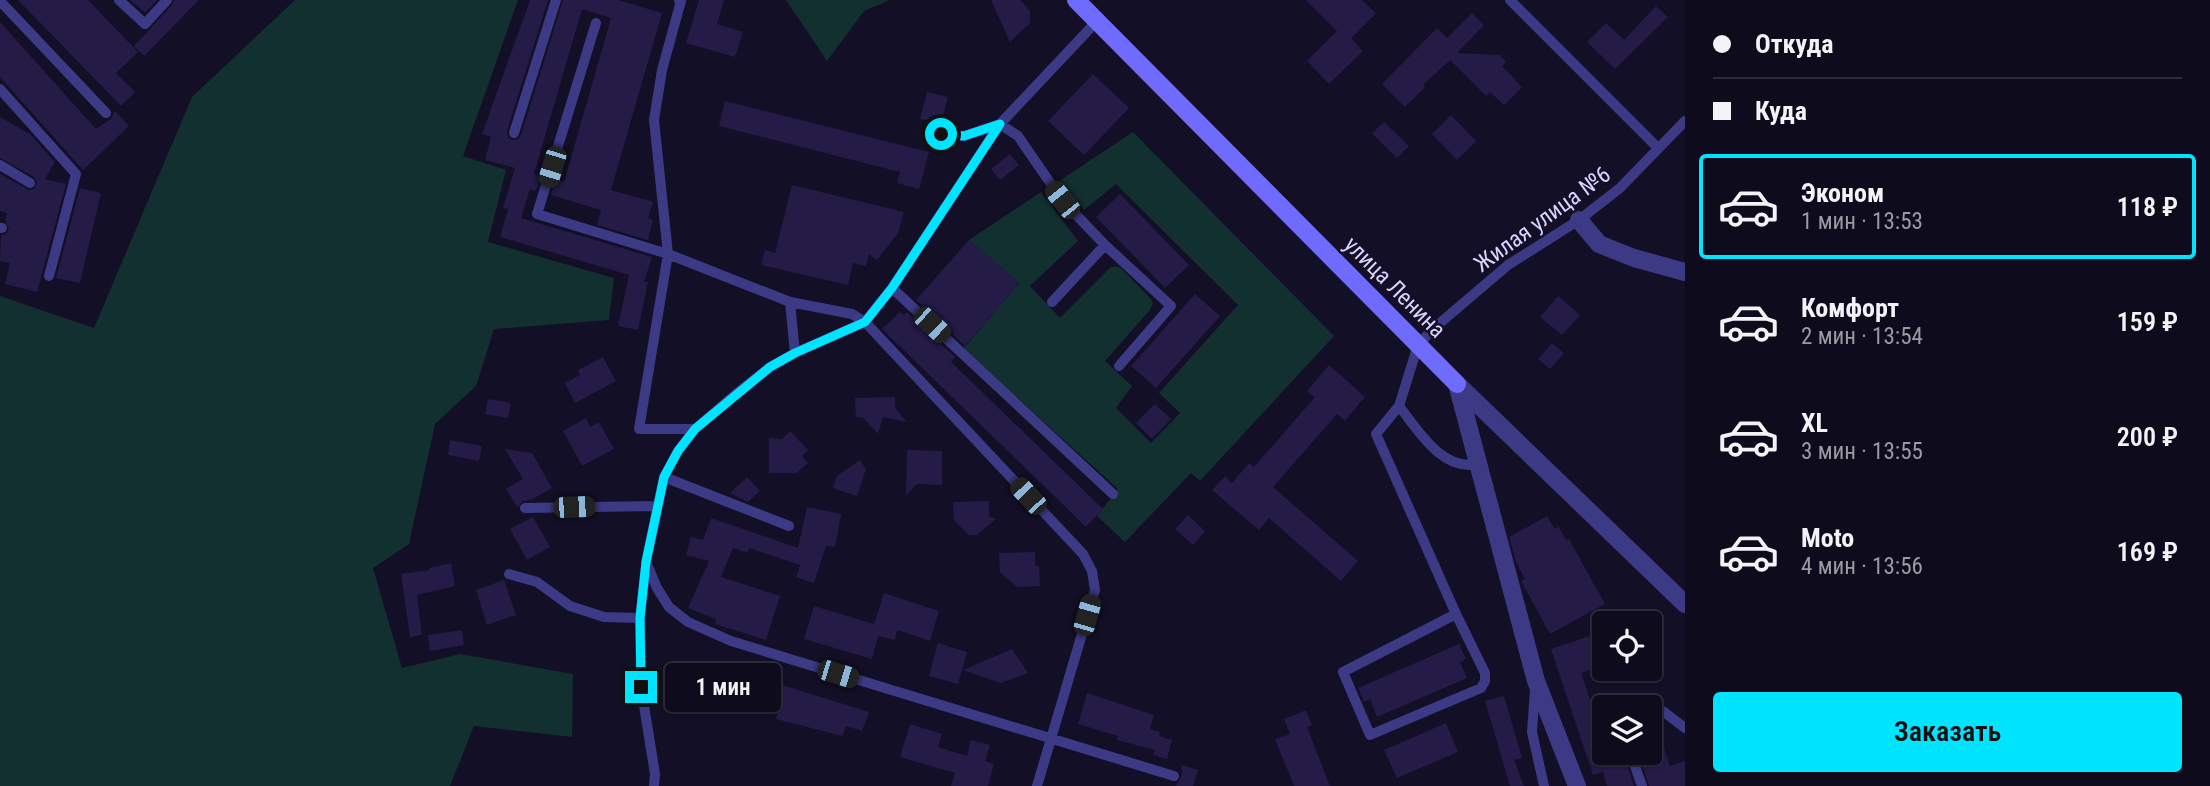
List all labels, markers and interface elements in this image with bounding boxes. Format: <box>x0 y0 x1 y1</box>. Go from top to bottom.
text: Откуда <box>1755 29 1833 59</box>
text: Куда <box>1755 96 1807 126</box>
route start <box>925 118 957 150</box>
car <box>536 144 569 190</box>
street label: Жилая улица №6 <box>1469 161 1616 278</box>
icon: car <box>1717 175 1780 238</box>
car <box>1041 177 1084 223</box>
text: Эконом <box>1801 178 1884 208</box>
text: 118 ₽ <box>2117 192 2178 222</box>
text: 1 мин · 13:53 <box>1801 208 1923 235</box>
street label: улица Ленина <box>1338 231 1451 344</box>
icon: car <box>1717 290 1780 353</box>
text: Комфорт <box>1801 293 1899 323</box>
car <box>910 303 955 347</box>
text: 159 ₽ <box>2117 307 2178 337</box>
text: 2 мин · 13:54 <box>1801 323 1923 350</box>
icon: car <box>1717 405 1780 468</box>
text: XL <box>1801 408 1828 438</box>
text: 200 ₽ <box>2117 422 2178 452</box>
text: 3 мин · 13:55 <box>1801 438 1923 465</box>
car <box>1006 473 1051 519</box>
car <box>553 496 596 518</box>
icon: car <box>1717 520 1780 583</box>
text: Moto <box>1801 523 1854 553</box>
text: 169 ₽ <box>2117 537 2178 567</box>
text: 4 мин · 13:56 <box>1801 553 1923 580</box>
car <box>1072 592 1103 638</box>
map controls <box>1592 611 1662 765</box>
button: locate <box>1592 611 1662 681</box>
car <box>815 658 862 690</box>
callout: 1 мин <box>666 662 781 712</box>
route end <box>625 671 657 703</box>
text: 1 мин <box>695 674 751 701</box>
button: Заказать <box>1713 692 2182 772</box>
button: layers <box>1592 695 1662 765</box>

